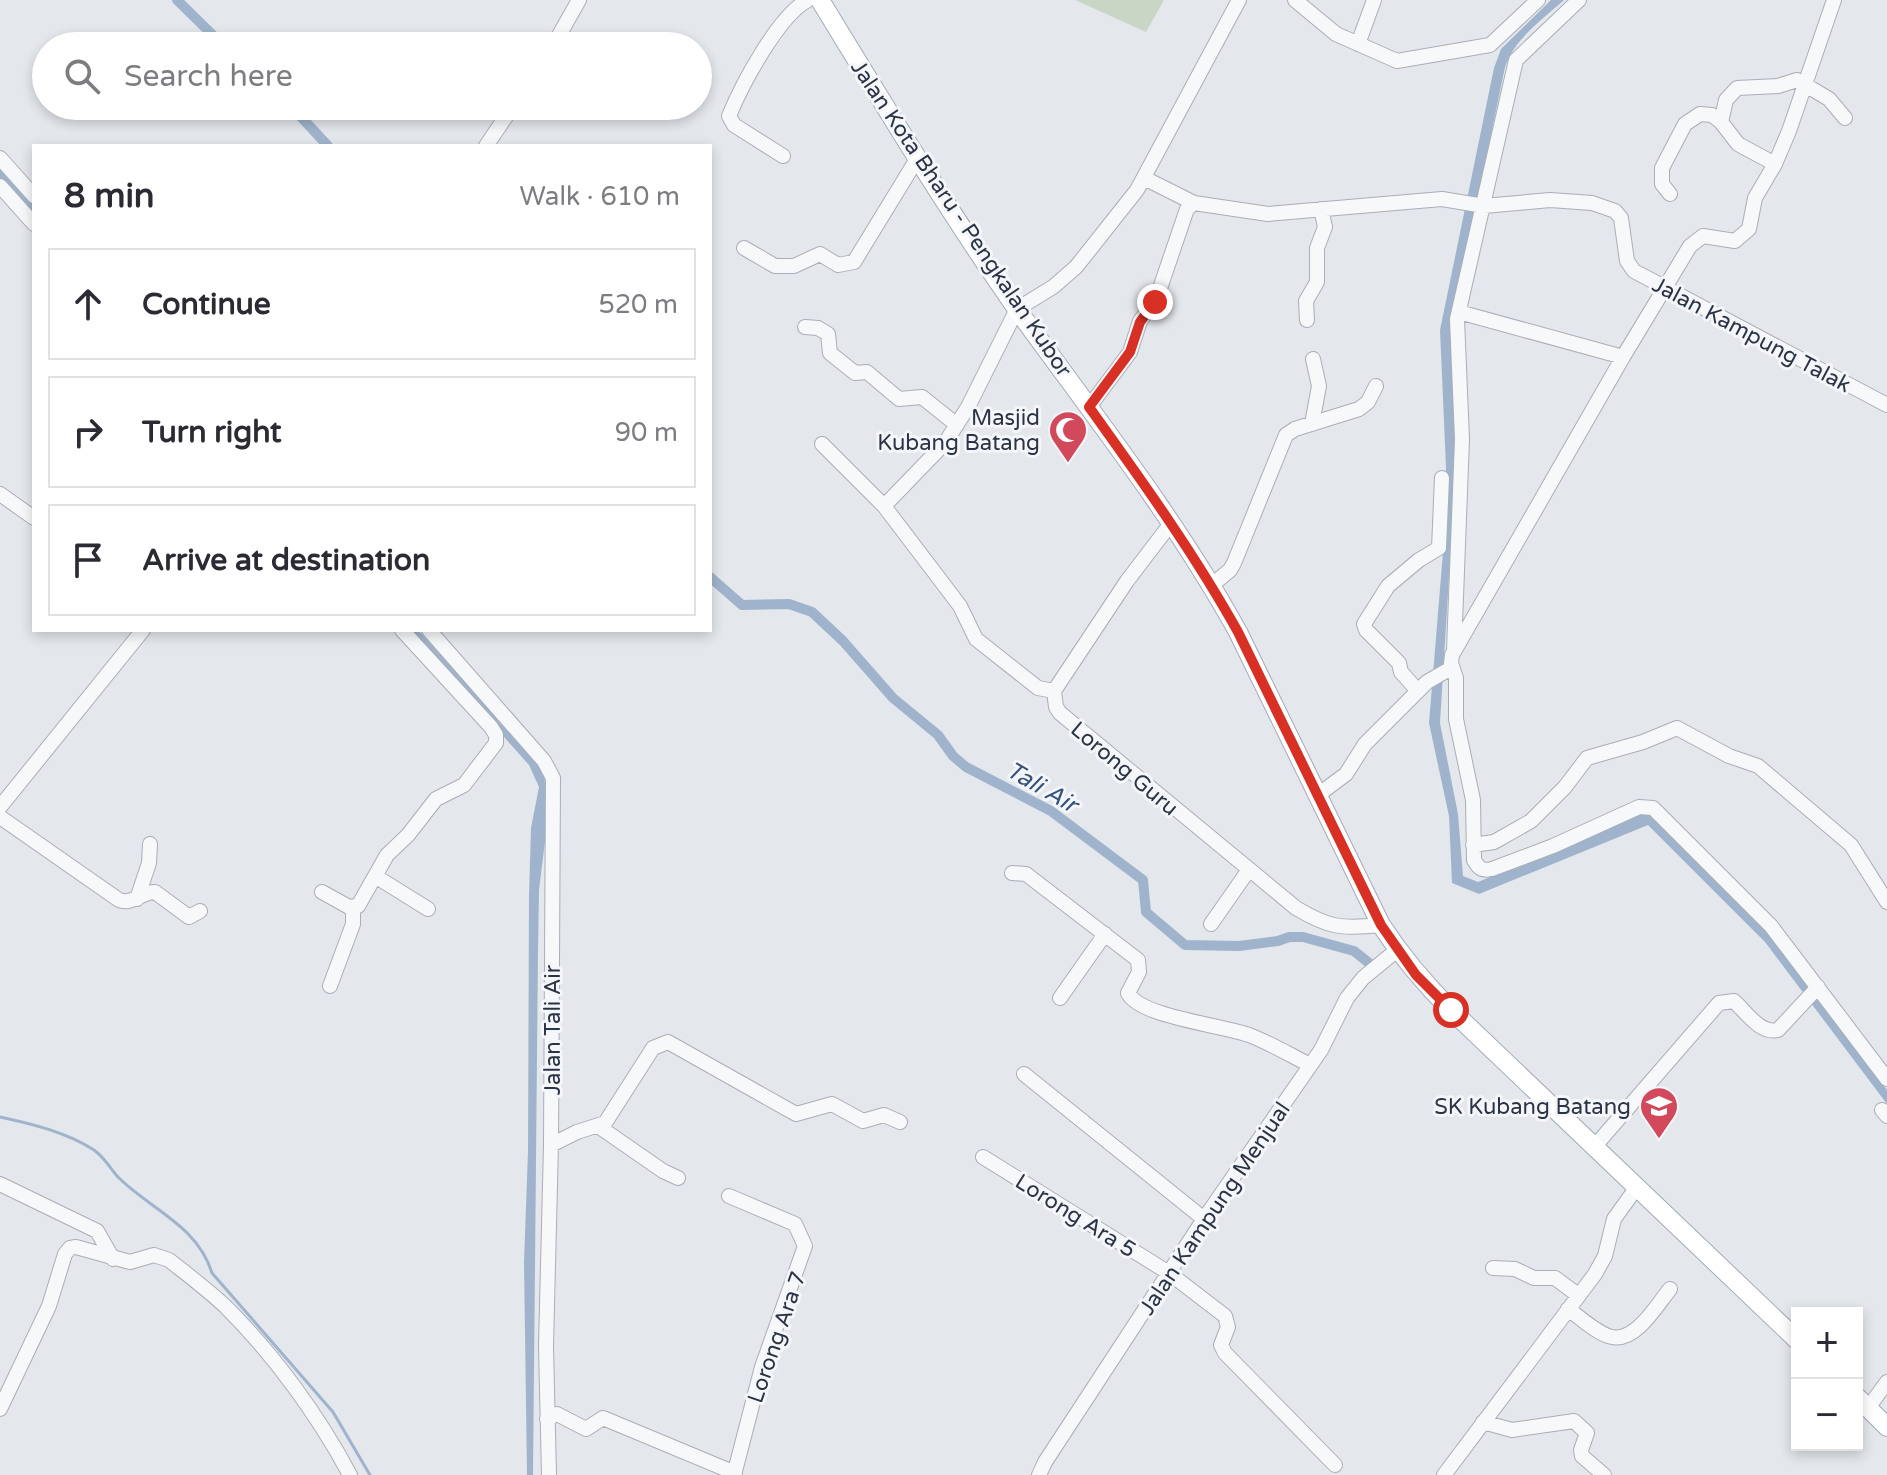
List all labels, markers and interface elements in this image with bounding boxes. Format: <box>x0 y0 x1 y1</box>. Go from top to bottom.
search box <box>32 32 712 120</box>
icon: search <box>60 54 104 98</box>
street label: Jalan Kota Bharu - Pengkalan Kubor <box>845 55 1077 382</box>
text: Search here <box>124 58 293 95</box>
text: 8 min <box>64 176 155 217</box>
text: Walk · 610 m <box>520 181 680 212</box>
street label: Jalan Kampung Talak <box>1648 272 1855 398</box>
icon: ahead <box>66 282 110 326</box>
route end <box>1137 284 1173 320</box>
text: Continue <box>142 286 271 323</box>
text: 520 m <box>598 289 678 320</box>
place label: Masjid Kubang Batang <box>877 405 1040 456</box>
mosque icon: Masjid Kubang Batang <box>1047 409 1089 464</box>
icon: right <box>66 410 110 454</box>
text: Turn right <box>142 414 282 451</box>
text: 90 m <box>615 417 678 448</box>
icon: arrive <box>66 538 110 582</box>
text: Arrive at destination <box>142 542 430 579</box>
street label: Lorong Guru <box>1065 716 1183 821</box>
water label: Tali Air <box>1001 756 1085 821</box>
street label: Jalan Tali Air <box>540 964 566 1095</box>
route start <box>1433 992 1469 1028</box>
school or university icon: SK Kubang Batang <box>1638 1085 1680 1140</box>
place label: SK Kubang Batang <box>1434 1094 1631 1120</box>
street label: Jalan Kampung Menjual <box>1134 1097 1296 1320</box>
street label: Lorong Ara 5 <box>1010 1168 1141 1263</box>
street label: Lorong Ara 7 <box>742 1268 812 1406</box>
map controls <box>1791 1307 1863 1451</box>
button: + <box>1791 1307 1863 1379</box>
button: − <box>1791 1379 1863 1451</box>

